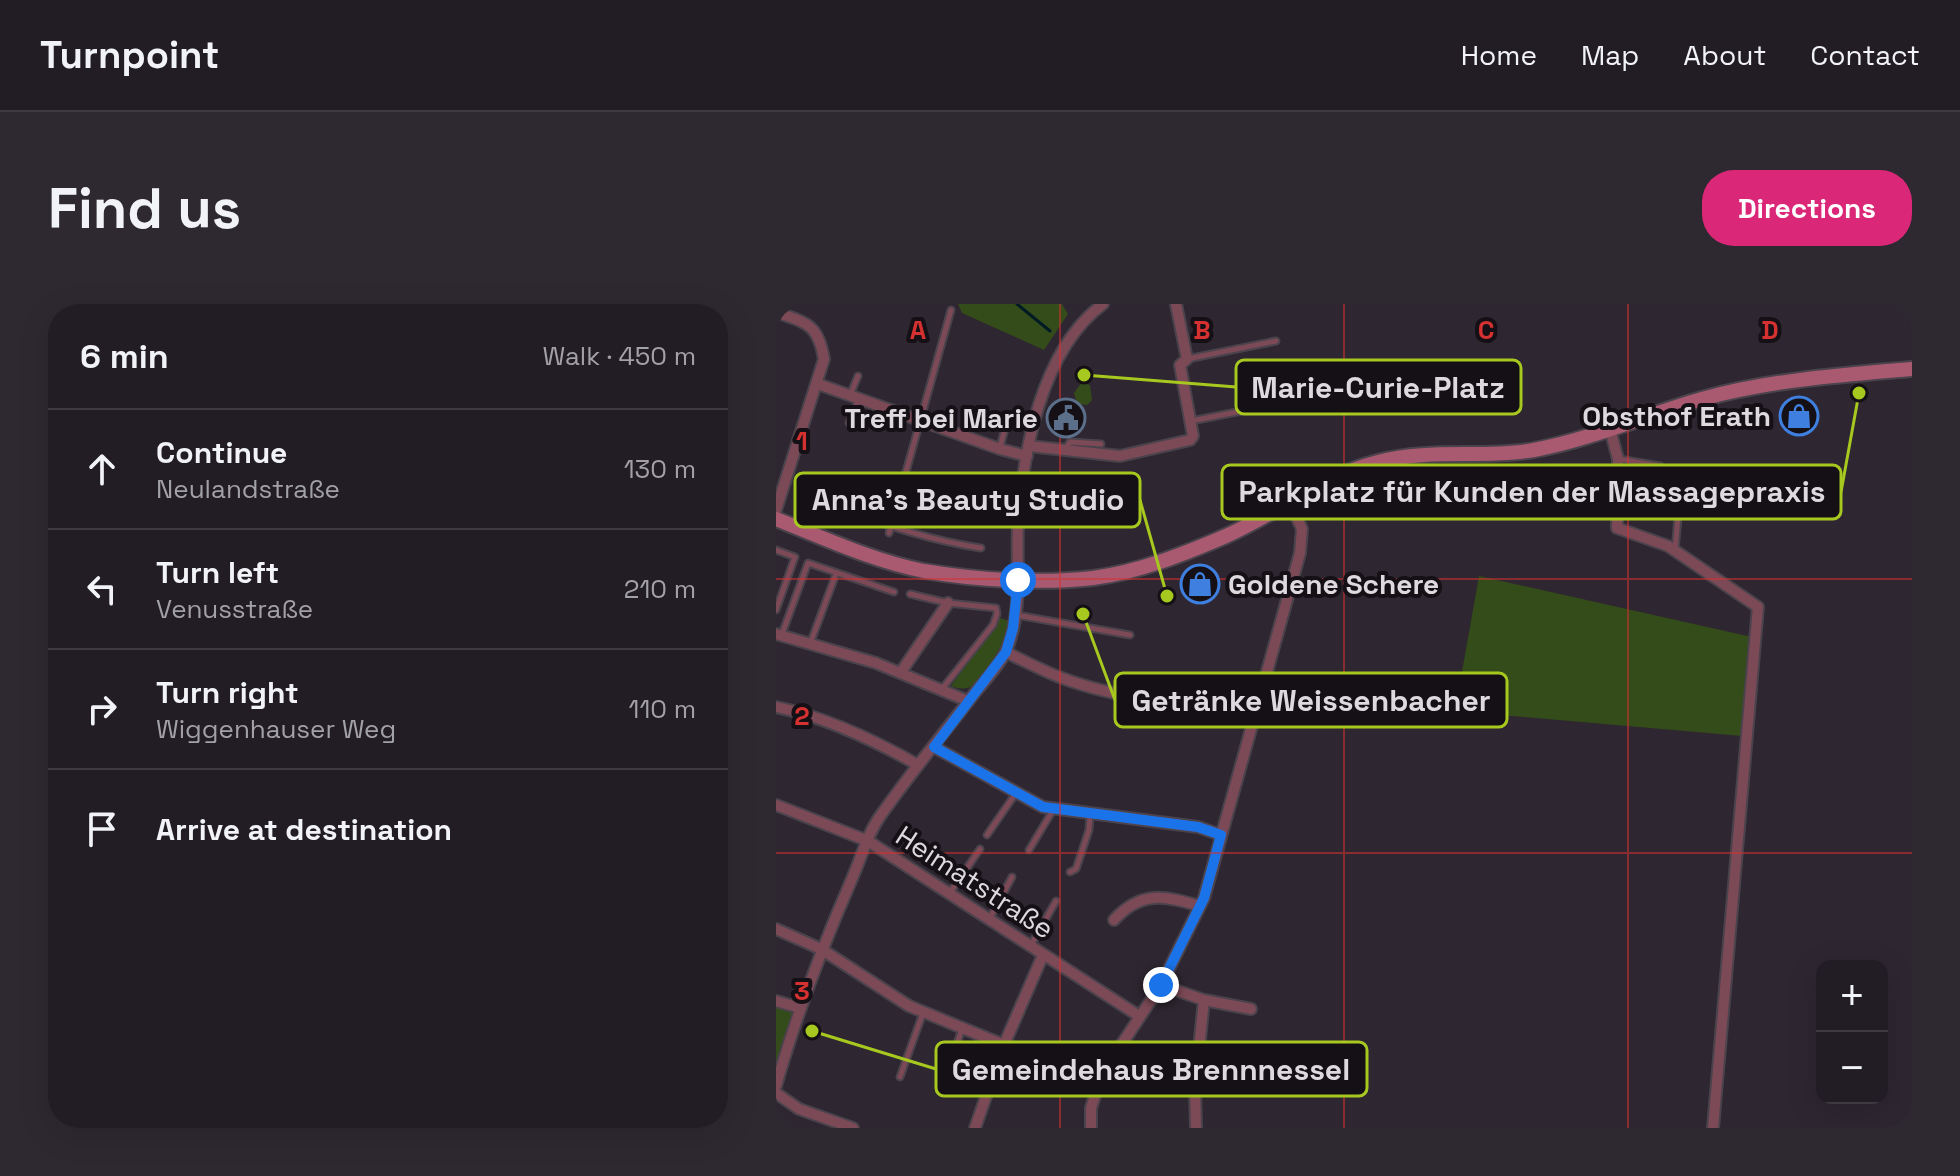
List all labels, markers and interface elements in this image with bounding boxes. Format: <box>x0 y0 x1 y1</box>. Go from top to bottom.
text: Turnpoint <box>40 31 219 79</box>
text: Home <box>1461 37 1537 73</box>
text: Map <box>1581 37 1639 73</box>
text: About <box>1683 37 1766 73</box>
text: Contact <box>1810 37 1920 73</box>
button: Directions <box>1702 170 1912 246</box>
text: Find us <box>48 173 241 244</box>
text: A <box>910 313 927 347</box>
text: B <box>1193 313 1211 347</box>
text: C <box>1478 313 1494 347</box>
text: D <box>1761 313 1779 347</box>
text: 6 min <box>80 335 169 378</box>
text: Walk · 450 m <box>542 339 696 373</box>
callout: Marie-Curie-Platz <box>1236 360 1521 414</box>
text: Marie-Curie-Platz <box>1251 368 1505 407</box>
shop icon: Obsthof Erath <box>1778 395 1820 437</box>
public building icon: Treff bei Marie <box>1045 397 1087 439</box>
place label: Obsthof Erath <box>1582 398 1771 434</box>
place label: Treff bei Marie <box>845 400 1038 436</box>
text: 1 <box>796 424 808 458</box>
text: Continue <box>156 433 287 472</box>
icon: ahead <box>80 447 124 491</box>
text: 130 m <box>624 452 696 486</box>
callout: Parkplatz für Kunden der Massagepraxis <box>1222 465 1841 519</box>
text: Neulandstraße <box>156 472 340 506</box>
text: Parkplatz für Kunden der Massagepraxis <box>1238 472 1826 511</box>
callout: Anna's Beauty Studio <box>795 473 1140 527</box>
text: Anna's Beauty Studio <box>812 480 1124 519</box>
text: Turn left <box>156 553 279 592</box>
route start <box>1000 562 1036 598</box>
shop icon: Goldene Schere <box>1179 563 1221 605</box>
place label: Goldene Schere <box>1228 566 1439 602</box>
icon: left <box>80 567 124 611</box>
text: 210 m <box>624 572 696 606</box>
text: Venusstraße <box>156 592 313 626</box>
text: Turn right <box>156 673 299 712</box>
callout: Getränke Weissenbacher <box>1115 673 1507 727</box>
text: Getränke Weissenbacher <box>1131 681 1491 720</box>
icon: right <box>80 687 124 731</box>
text: 110 m <box>629 692 696 726</box>
text: 2 <box>794 699 810 733</box>
text: Wiggenhauser Weg <box>156 712 396 746</box>
icon: arrive <box>80 807 124 851</box>
text: Arrive at destination <box>156 810 452 849</box>
street label: Heimatstraße <box>889 817 1061 947</box>
map controls <box>1816 960 1888 1104</box>
button: + <box>1816 960 1888 1032</box>
route end <box>1143 967 1179 1003</box>
text: 3 <box>794 974 810 1008</box>
button: − <box>1816 1032 1888 1104</box>
callout: Gemeindehaus Brennnessel <box>936 1042 1367 1096</box>
text: Gemeindehaus Brennnessel <box>952 1050 1350 1089</box>

